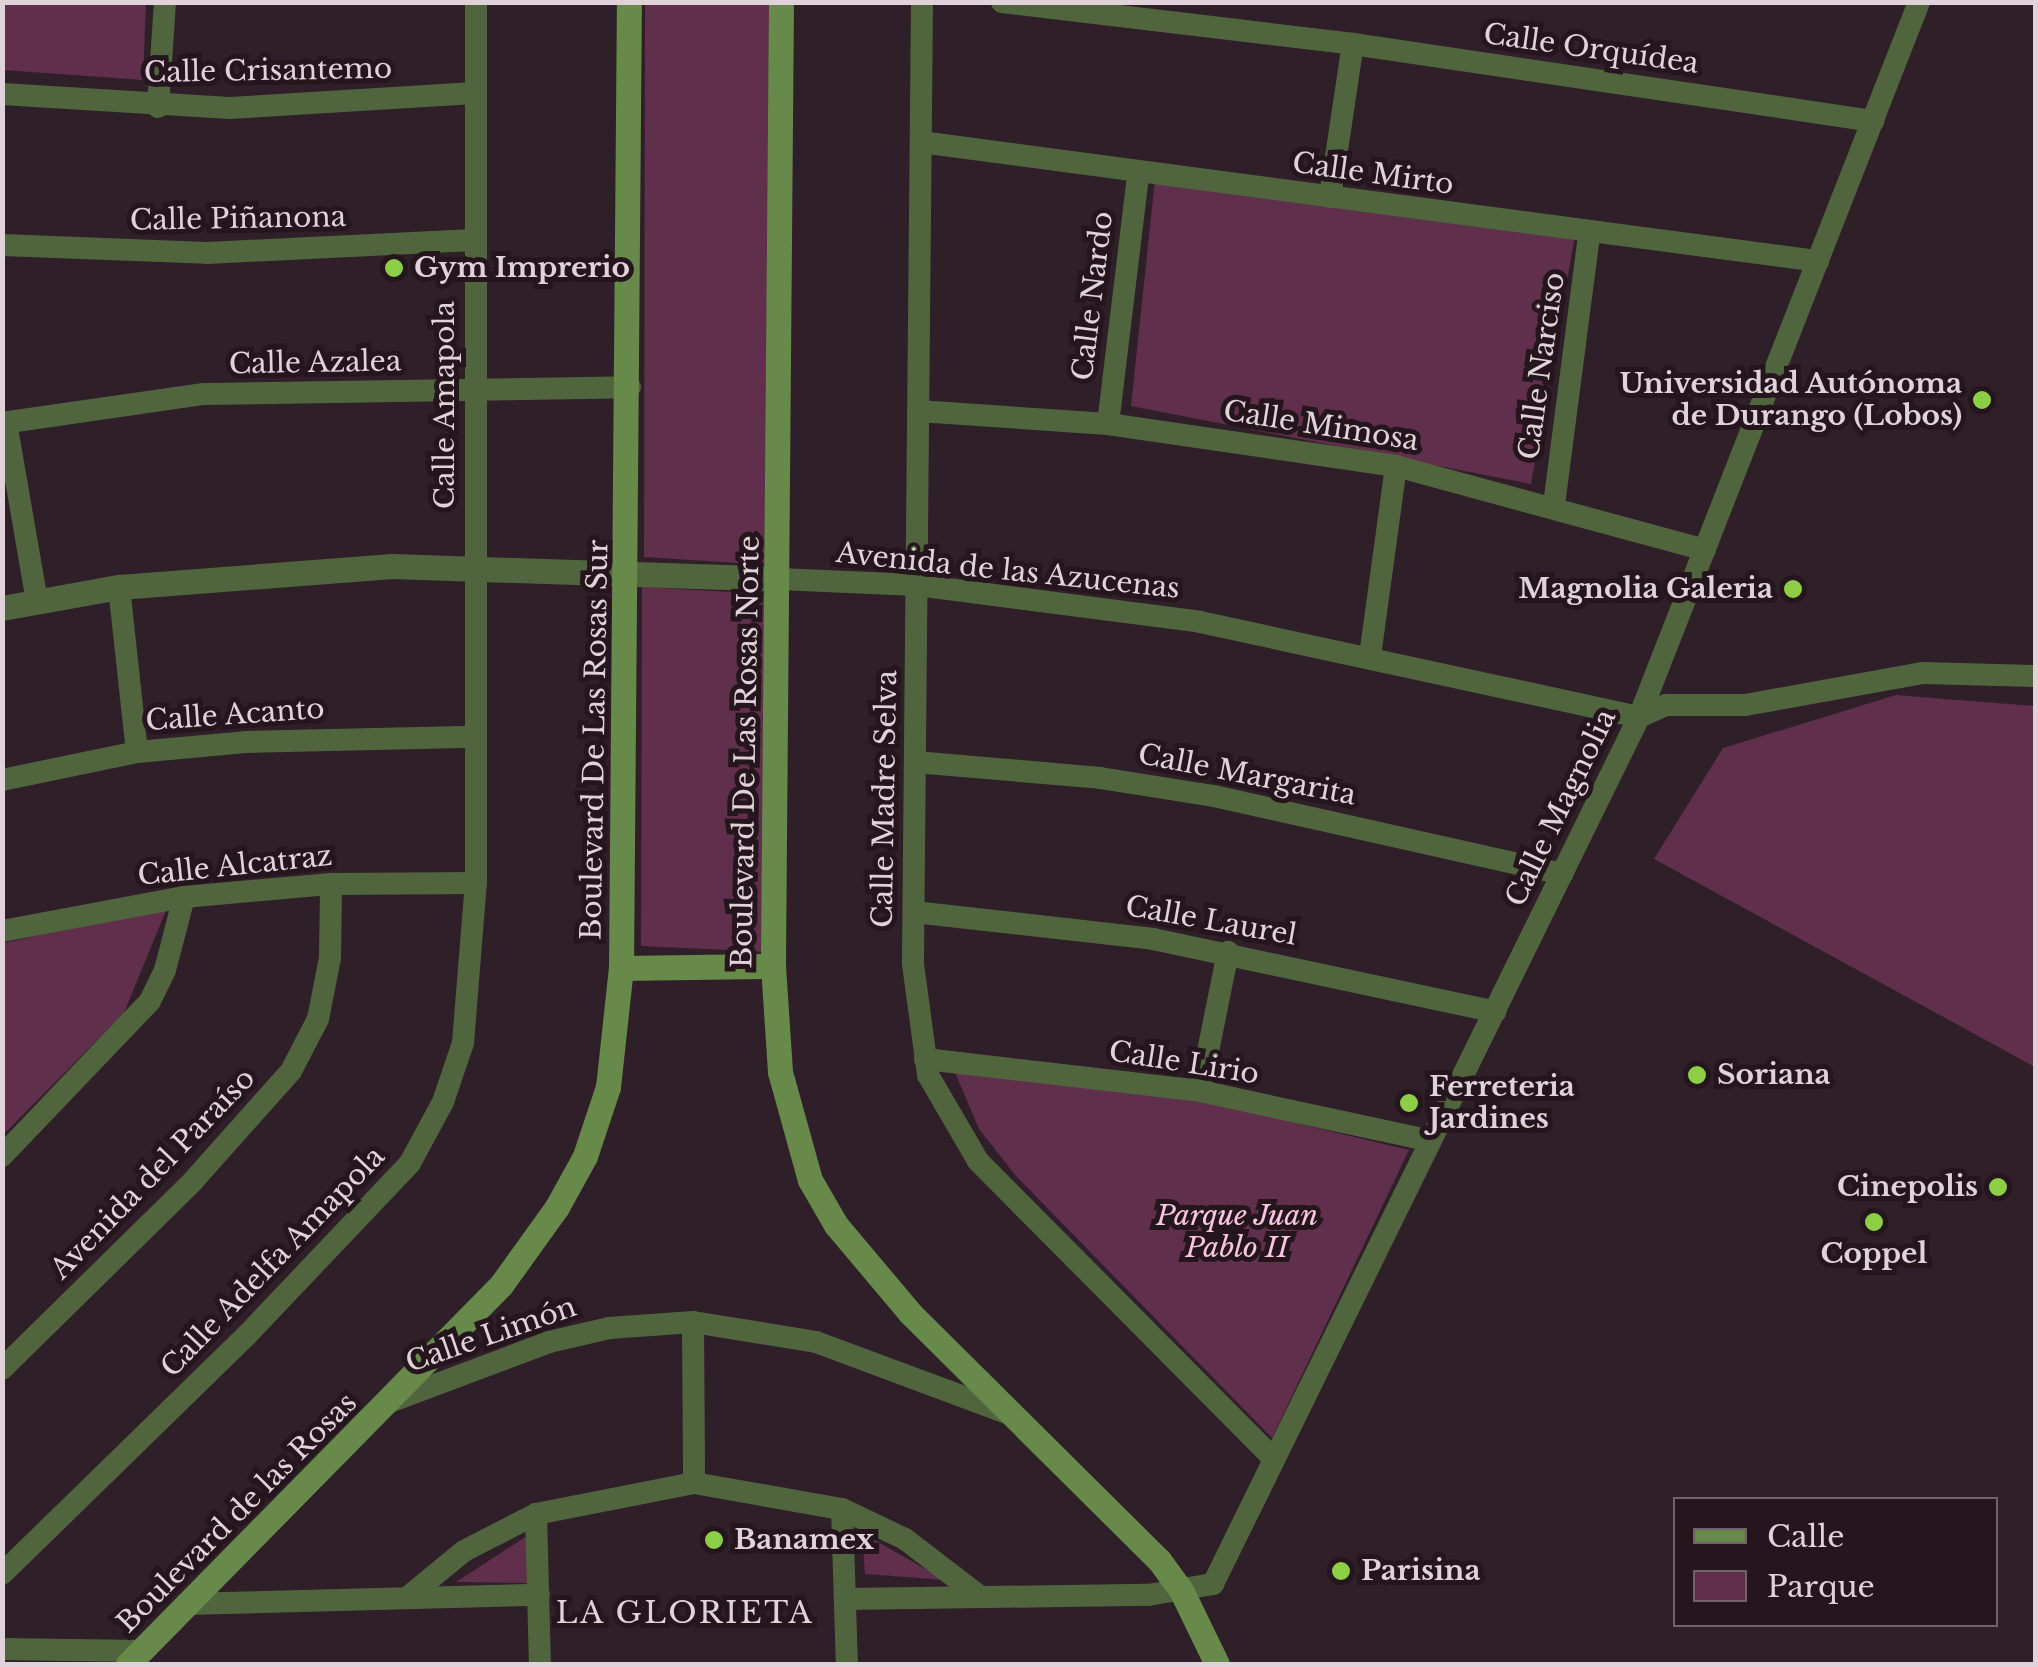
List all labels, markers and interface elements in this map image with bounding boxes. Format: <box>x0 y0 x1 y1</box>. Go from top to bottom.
street label: Calle Orquídea <box>1481 17 1701 81</box>
street label: Calle Crisantemo <box>144 52 392 90</box>
street label: Calle Mirto <box>1290 146 1456 202</box>
street label: Calle Piñanona <box>130 200 346 238</box>
street label: Calle Nardo <box>1066 209 1120 383</box>
place label: Gym Imprerio <box>414 251 630 285</box>
marker: Gym Imprerio <box>383 257 405 279</box>
street label: Calle Narciso <box>1512 270 1572 462</box>
street label: Calle Amapola <box>428 300 462 510</box>
street label: Calle Azalea <box>228 345 402 381</box>
place label: Universidad Autónoma de Durango (Lobos) <box>1618 367 1962 433</box>
marker: Universidad Autónoma de Durango (Lobos) <box>1971 389 1993 411</box>
street label: Calle Mimosa <box>1221 394 1421 458</box>
street label: Boulevard De Las Rosas Norte <box>725 535 767 969</box>
street label: Avenida de las Azucenas <box>834 536 1182 606</box>
street label: Boulevard De Las Rosas Sur <box>575 540 615 940</box>
place label: Magnolia Galeria <box>1518 572 1773 606</box>
marker: Magnolia Galeria <box>1782 578 1804 600</box>
street label: Calle Madre Selva <box>866 670 904 928</box>
street label: Calle Acanto <box>144 692 326 738</box>
street label: Calle Magnolia <box>1499 704 1623 912</box>
street label: Calle Margarita <box>1135 737 1359 813</box>
street label: Calle Alcatraz <box>136 839 334 893</box>
street label: Calle Laurel <box>1123 889 1299 953</box>
street label: Calle Lirio <box>1107 1035 1261 1091</box>
place label: Soriana <box>1717 1058 1831 1092</box>
street label: Avenida del Paraíso <box>44 1062 262 1286</box>
marker: Soriana <box>1686 1064 1708 1086</box>
place label: Ferreteria Jardines <box>1429 1070 1575 1136</box>
marker: Ferreteria Jardines <box>1398 1092 1420 1114</box>
street label: Calle Adelfa Amapola <box>153 1139 393 1385</box>
place label: Cinepolis <box>1837 1170 1978 1204</box>
marker: Cinepolis <box>1987 1176 2009 1198</box>
park label: Parque Juan Pablo II <box>1156 1199 1318 1265</box>
marker: Coppel <box>1863 1211 1885 1233</box>
place label: Coppel <box>1821 1237 1927 1271</box>
street label: Calle Limón <box>401 1290 581 1380</box>
street label: Boulevard de las Rosas <box>110 1386 364 1640</box>
legend <box>1673 1497 1998 1627</box>
text: Calle <box>1767 1518 1844 1555</box>
place label: Banamex <box>734 1523 874 1557</box>
marker: Banamex <box>703 1529 725 1551</box>
place label: Parisina <box>1361 1554 1481 1588</box>
marker: Parisina <box>1330 1560 1352 1582</box>
text: Parque <box>1767 1568 1875 1605</box>
district label: LA GLORIETA <box>555 1595 815 1631</box>

